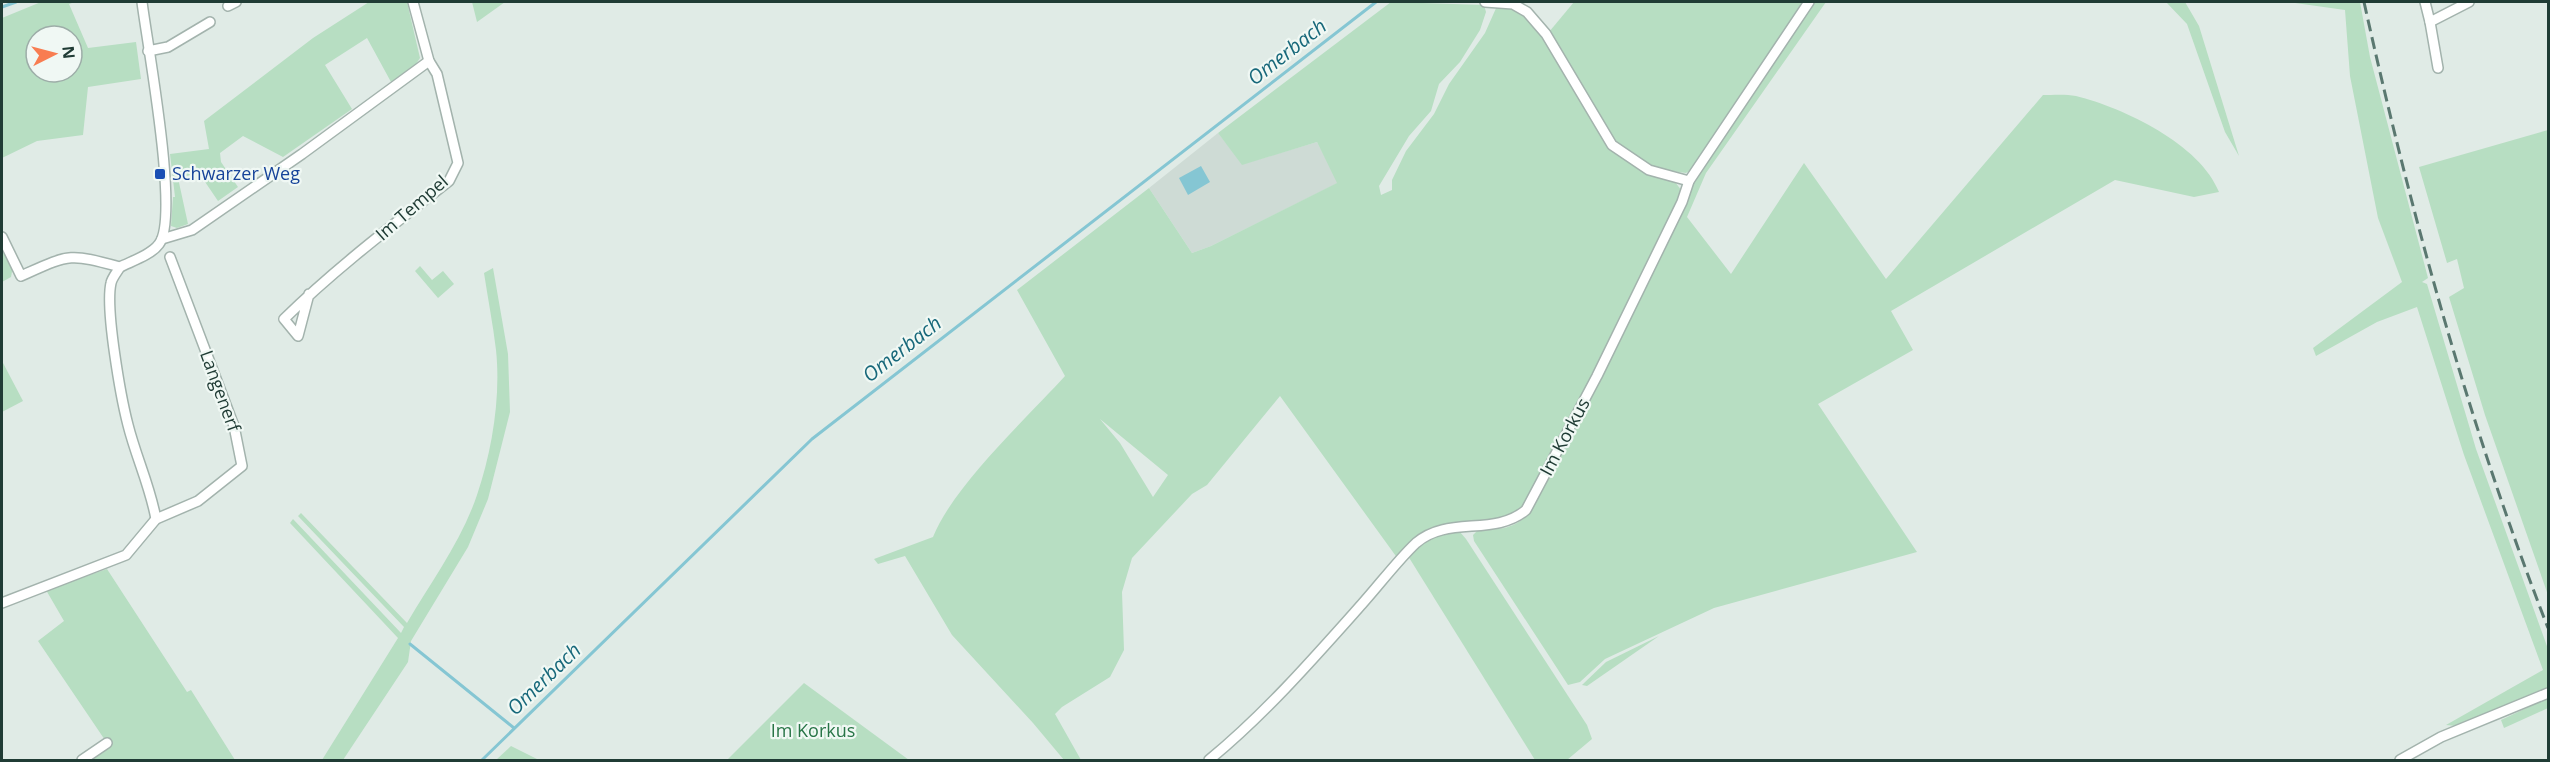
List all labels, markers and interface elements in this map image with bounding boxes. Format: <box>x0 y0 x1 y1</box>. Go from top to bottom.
water label: Omerbach <box>1242 12 1332 91</box>
north arrow <box>24 24 84 84</box>
text: N <box>57 45 81 60</box>
place label: Schwarzer Weg <box>172 161 300 185</box>
marker: Schwarzer Weg <box>153 167 167 181</box>
street label: Im Tempel <box>370 169 453 245</box>
water label: Omerbach <box>857 309 947 388</box>
street label: Langenerf <box>195 347 247 436</box>
street label: Im Korkus <box>1534 394 1595 480</box>
water label: Omerbach <box>501 637 587 721</box>
park label: Im Korkus <box>771 718 855 742</box>

